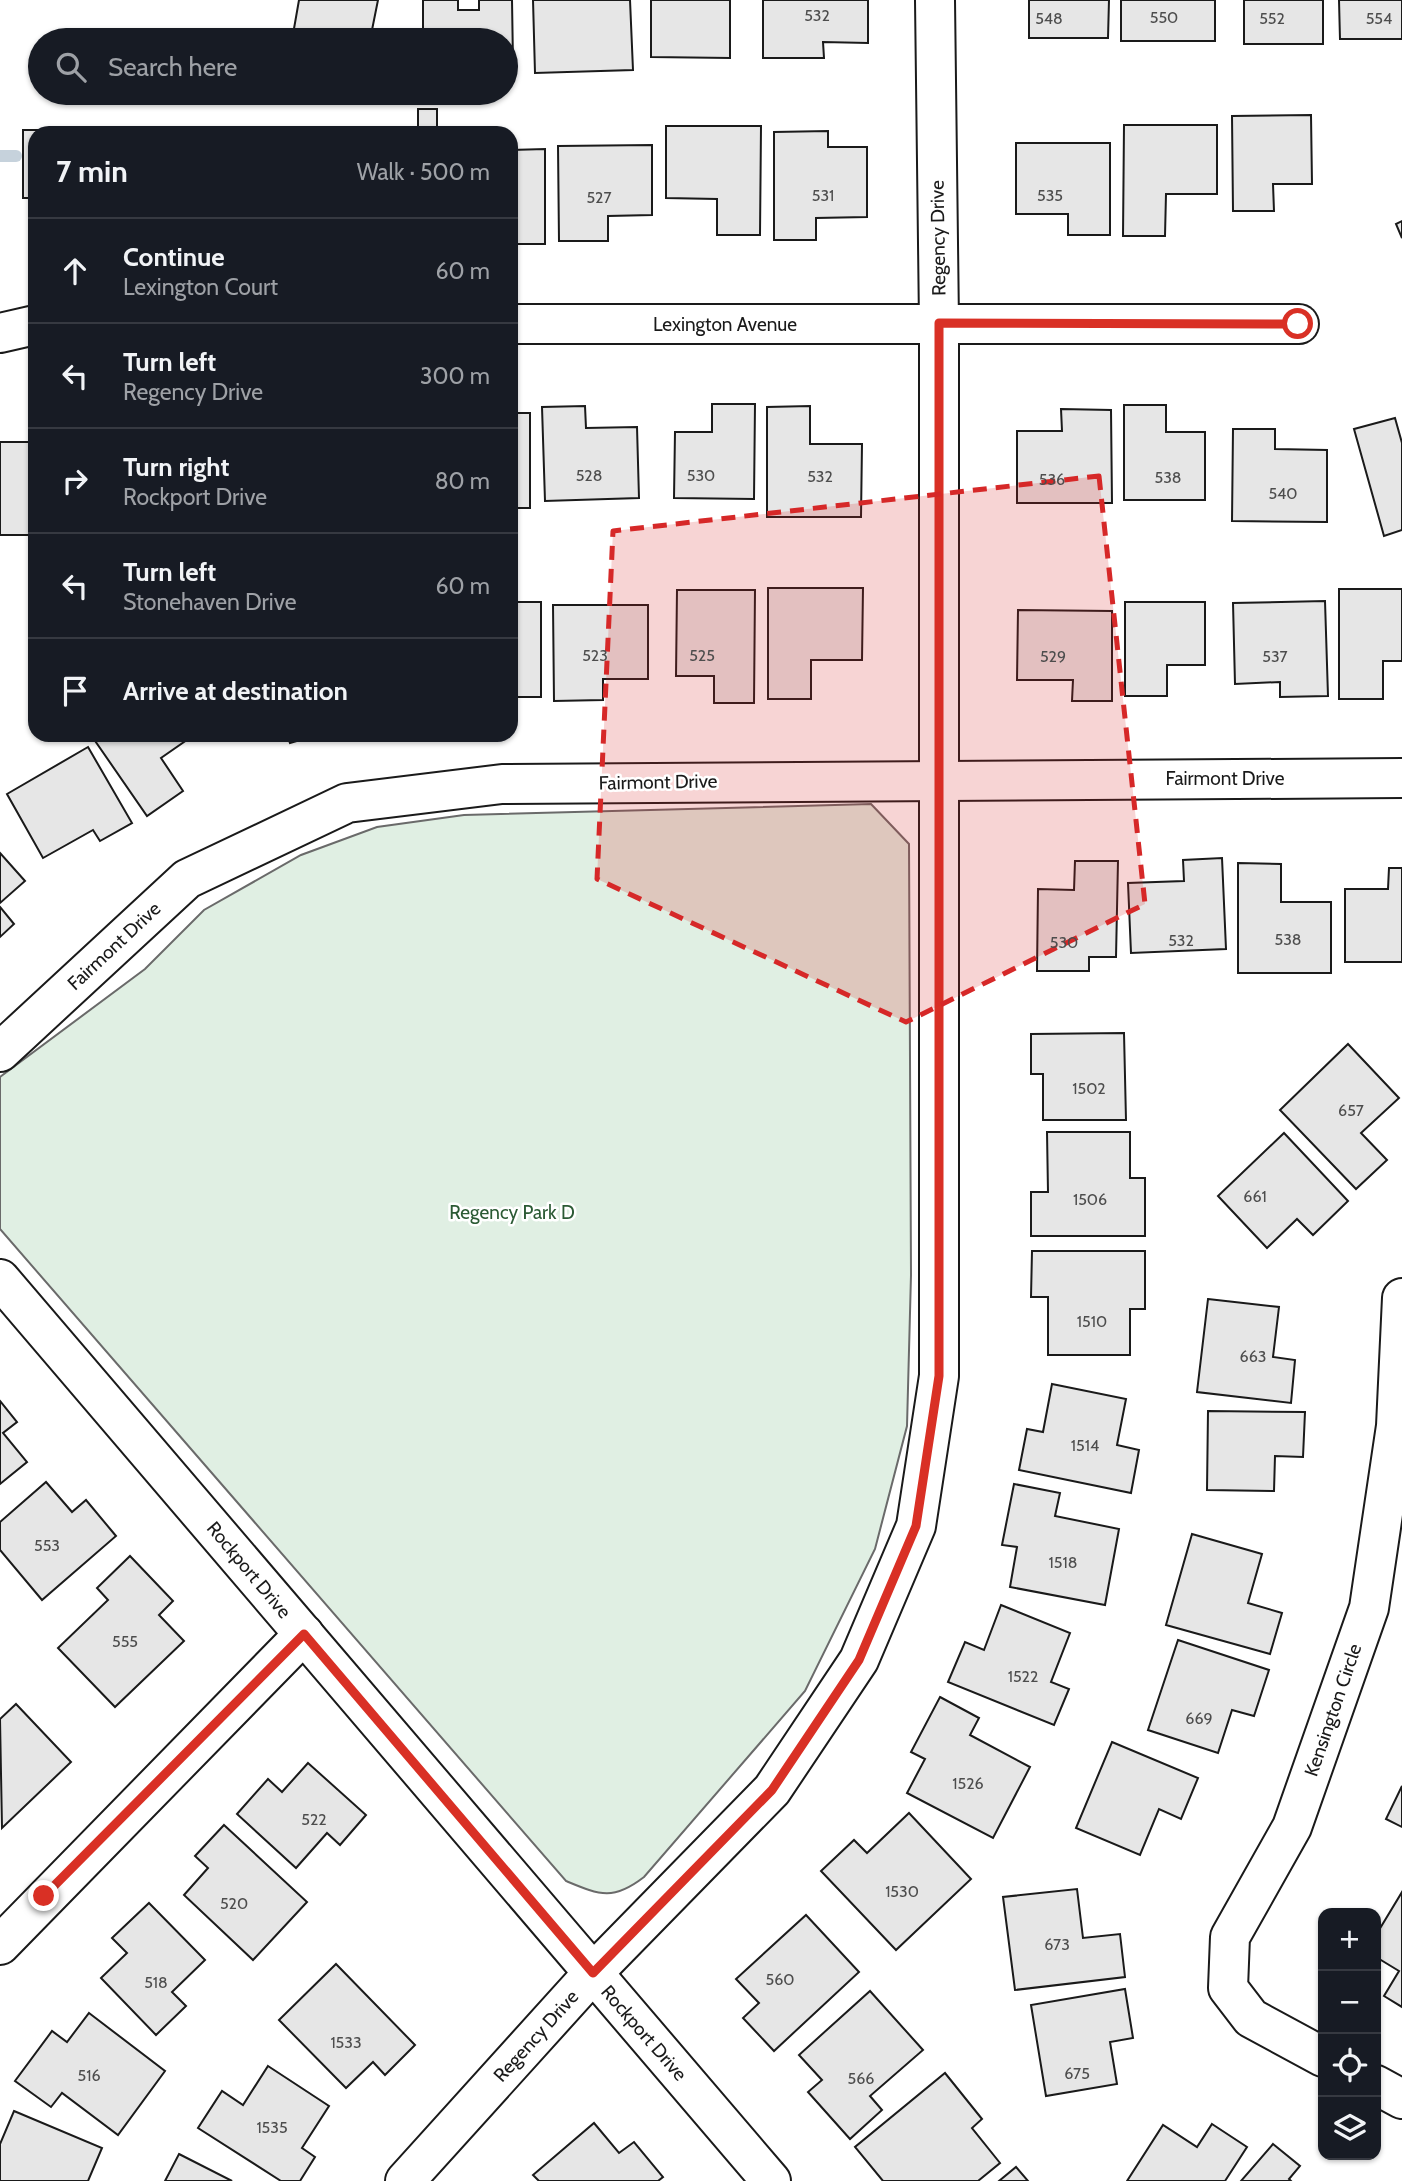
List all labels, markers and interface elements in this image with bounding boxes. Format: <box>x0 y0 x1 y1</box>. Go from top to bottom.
house number: 532 <box>804 6 830 25</box>
house number: 550 <box>1150 8 1178 27</box>
house number: 548 <box>1035 9 1063 28</box>
house number: 552 <box>1259 9 1285 28</box>
house number: 554 <box>1366 9 1392 28</box>
search box <box>28 28 518 105</box>
icon: search <box>52 48 90 86</box>
text: Search here <box>108 51 237 83</box>
text: 7 min <box>56 153 128 190</box>
text: Walk · 500 m <box>357 158 490 186</box>
street label: Regency Drive <box>925 180 951 296</box>
house number: 531 <box>812 186 834 205</box>
house number: 535 <box>1037 186 1063 205</box>
house number: 527 <box>586 188 612 207</box>
text: Continue <box>123 241 225 273</box>
icon: ahead <box>56 252 94 290</box>
text: 60 m <box>436 257 490 285</box>
text: Lexington Court <box>123 273 278 301</box>
route start <box>1282 308 1313 339</box>
street label: Lexington Avenue <box>653 313 797 336</box>
text: Turn left <box>123 346 216 378</box>
icon: left <box>56 357 94 395</box>
text: 300 m <box>420 362 490 390</box>
text: Regency Drive <box>123 378 263 406</box>
text: Turn right <box>123 451 229 483</box>
icon: right <box>56 462 94 500</box>
house number: 528 <box>576 466 602 485</box>
house number: 530 <box>687 466 715 485</box>
text: 80 m <box>435 467 490 495</box>
house number: 532 <box>807 467 833 486</box>
house number: 538 <box>1154 468 1182 487</box>
house number: 536 <box>1039 470 1065 489</box>
text: Rockport Drive <box>123 483 267 511</box>
house number: 540 <box>1268 484 1298 503</box>
text: Turn left <box>123 556 216 588</box>
icon: left <box>56 567 94 605</box>
text: 60 m <box>436 572 490 600</box>
text: Stonehaven Drive <box>123 588 297 616</box>
house number: 523 <box>582 646 608 665</box>
house number: 525 <box>689 646 715 665</box>
house number: 529 <box>1040 647 1066 666</box>
house number: 537 <box>1262 647 1288 666</box>
icon: arrive <box>56 672 94 710</box>
text: Arrive at destination <box>123 675 348 707</box>
street label: Fairmont Drive <box>1166 767 1285 790</box>
street label: Fairmont Drive <box>598 769 718 795</box>
street label: Fairmont Drive <box>63 897 166 995</box>
house number: 538 <box>1274 930 1302 949</box>
house number: 532 <box>1168 931 1194 950</box>
house number: 530 <box>1050 933 1078 952</box>
house number: 1502 <box>1072 1079 1106 1098</box>
house number: 657 <box>1338 1101 1364 1120</box>
house number: 661 <box>1243 1187 1267 1206</box>
house number: 1506 <box>1073 1190 1107 1209</box>
park label: Regency Park D <box>449 1201 575 1224</box>
house number: 1510 <box>1077 1312 1107 1331</box>
house number: 663 <box>1240 1347 1266 1366</box>
house number: 1514 <box>1071 1436 1099 1455</box>
street label: Rockport Drive <box>202 1517 296 1623</box>
house number: 553 <box>34 1536 60 1555</box>
house number: 1518 <box>1049 1553 1077 1572</box>
house number: 555 <box>112 1632 138 1651</box>
street label: Kensington Circle <box>1300 1640 1367 1779</box>
house number: 1522 <box>1008 1667 1038 1686</box>
house number: 669 <box>1185 1709 1213 1728</box>
house number: 1526 <box>952 1774 984 1793</box>
house number: 522 <box>301 1810 327 1829</box>
route end <box>28 1880 59 1911</box>
house number: 1530 <box>885 1882 919 1901</box>
house number: 520 <box>220 1894 248 1913</box>
map controls <box>1318 1908 1381 2160</box>
button: + <box>1318 1908 1381 1971</box>
house number: 673 <box>1044 1935 1070 1954</box>
house number: 560 <box>766 1970 794 1989</box>
button: − <box>1318 1971 1381 2034</box>
house number: 518 <box>144 1973 168 1992</box>
street label: Rockport Drive <box>596 1981 692 2086</box>
street label: Regency Drive <box>489 1985 583 2087</box>
house number: 1533 <box>330 2033 362 2052</box>
button: locate <box>1318 2034 1381 2097</box>
house number: 675 <box>1064 2064 1090 2083</box>
house number: 516 <box>78 2066 100 2085</box>
house number: 566 <box>848 2069 874 2088</box>
button: layers <box>1318 2097 1381 2160</box>
house number: 1535 <box>256 2118 288 2137</box>

